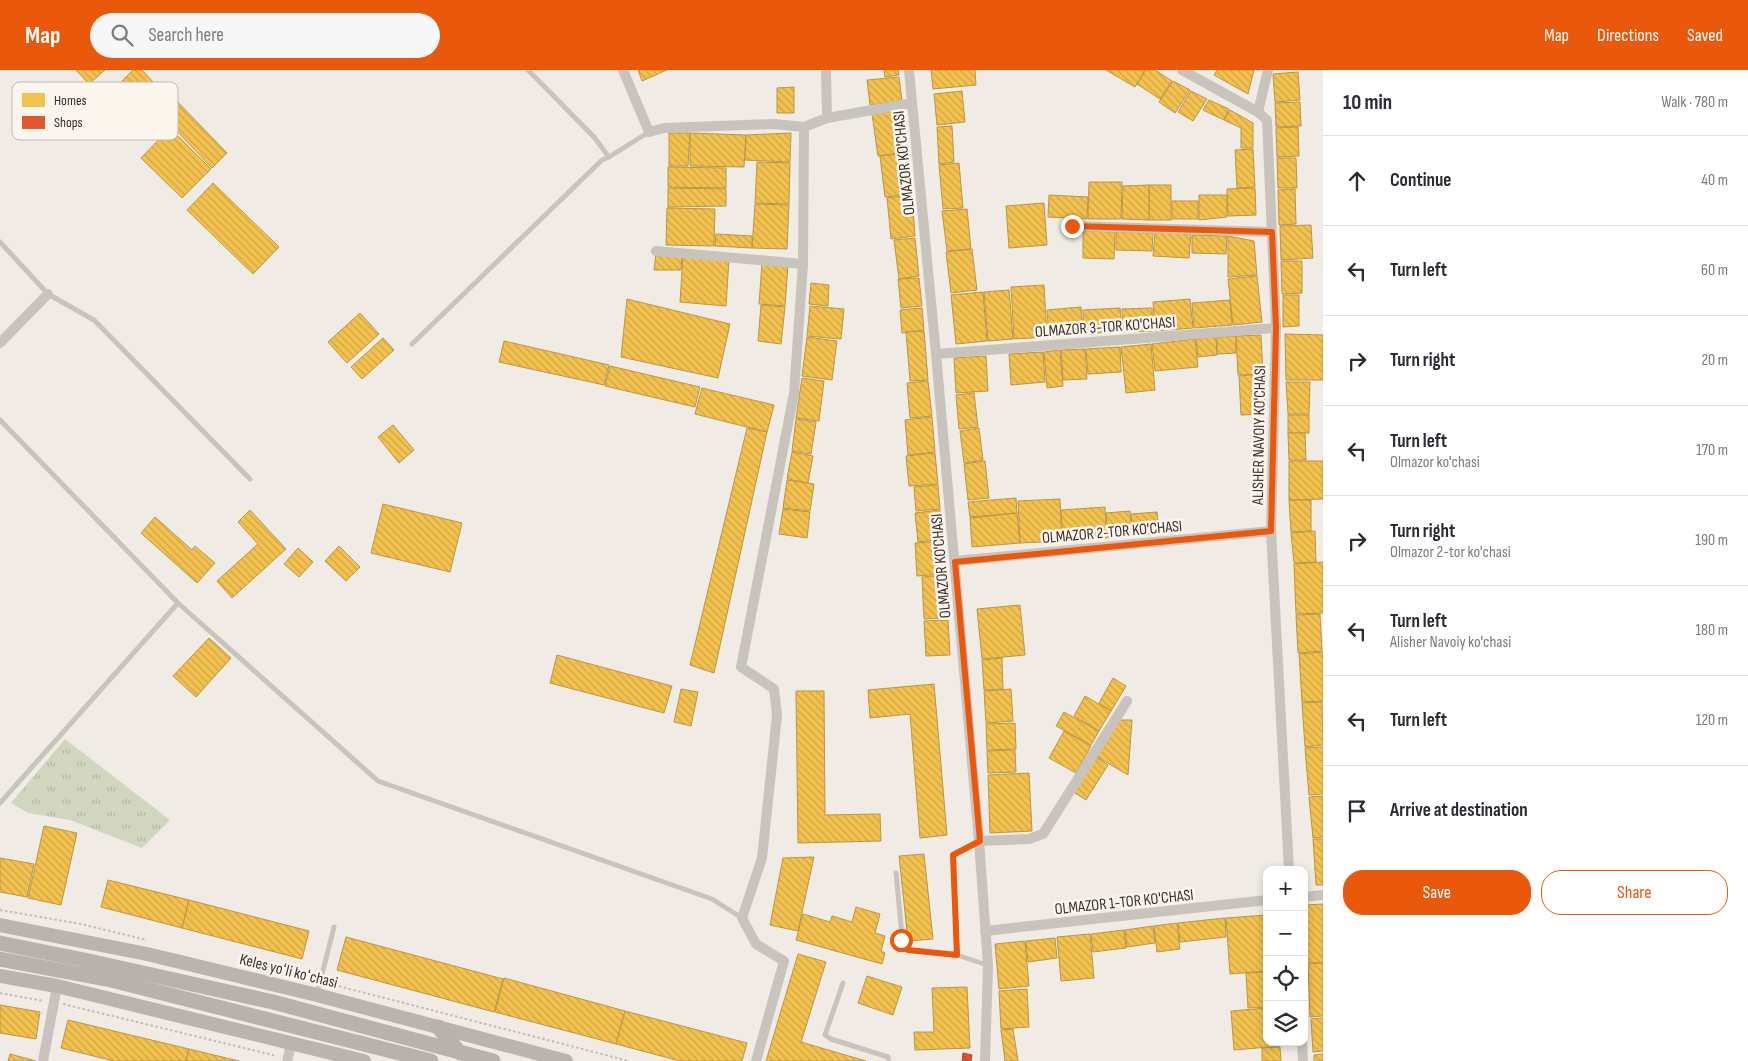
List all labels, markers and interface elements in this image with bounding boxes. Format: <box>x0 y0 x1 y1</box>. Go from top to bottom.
search box <box>90 13 440 58</box>
text: Map <box>25 21 60 50</box>
icon: search <box>108 21 136 49</box>
text: Search here <box>148 24 224 47</box>
text: Map <box>1544 25 1569 46</box>
text: Directions <box>1597 25 1659 46</box>
text: Saved <box>1687 25 1723 46</box>
legend <box>12 82 178 140</box>
text: 10 min <box>1343 90 1392 115</box>
text: Homes <box>54 92 87 109</box>
text: Walk · 780 m <box>1661 93 1728 112</box>
street label: OLMAZOR KO'CHASI <box>890 110 919 216</box>
text: Shops <box>54 114 83 131</box>
icon: ahead <box>1343 167 1371 195</box>
text: Continue <box>1390 169 1451 192</box>
text: 40 m <box>1701 171 1728 190</box>
route end <box>1061 215 1084 238</box>
icon: left <box>1343 257 1371 285</box>
text: Turn left <box>1390 259 1447 282</box>
text: 60 m <box>1701 261 1728 280</box>
street label: OLMAZOR 3-TOR KO'CHASI <box>1034 313 1176 342</box>
icon: right <box>1343 347 1371 375</box>
text: Turn right <box>1390 349 1455 372</box>
text: 20 m <box>1701 351 1728 370</box>
street label: ALISHER NAVOIY KO'CHASI <box>1249 365 1270 506</box>
text: Turn left <box>1390 430 1447 453</box>
icon: left <box>1343 437 1371 465</box>
text: 170 m <box>1696 441 1728 460</box>
text: Olmazor ko'chasi <box>1390 453 1480 472</box>
street label: OLMAZOR KO'CHASI <box>927 513 956 619</box>
street label: OLMAZOR 2-TOR KO'CHASI <box>1041 517 1183 548</box>
text: Turn right <box>1390 520 1455 543</box>
icon: right <box>1343 527 1371 555</box>
text: 190 m <box>1695 531 1728 550</box>
text: Olmazor 2-tor ko'chasi <box>1390 543 1511 562</box>
text: Turn left <box>1390 610 1447 633</box>
icon: left <box>1343 617 1371 645</box>
text: 180 m <box>1695 621 1728 640</box>
text: Alisher Navoiy ko'chasi <box>1390 633 1511 652</box>
icon: left <box>1343 707 1371 735</box>
text: Turn left <box>1390 709 1447 732</box>
text: 120 m <box>1696 711 1728 730</box>
icon: arrive <box>1343 797 1371 825</box>
text: Arrive at destination <box>1390 799 1528 822</box>
map controls <box>1263 866 1308 1046</box>
button: + <box>1263 866 1308 911</box>
button: Save <box>1343 870 1531 915</box>
button: Share <box>1541 870 1728 915</box>
street label: OLMAZOR 1-TOR KO'CHASI <box>1054 886 1195 919</box>
button: − <box>1263 911 1308 956</box>
route start <box>890 929 913 952</box>
street label: Keles yoʻli koʻchasi <box>238 950 340 993</box>
button: locate <box>1263 956 1308 1001</box>
button: layers <box>1263 1001 1308 1046</box>

